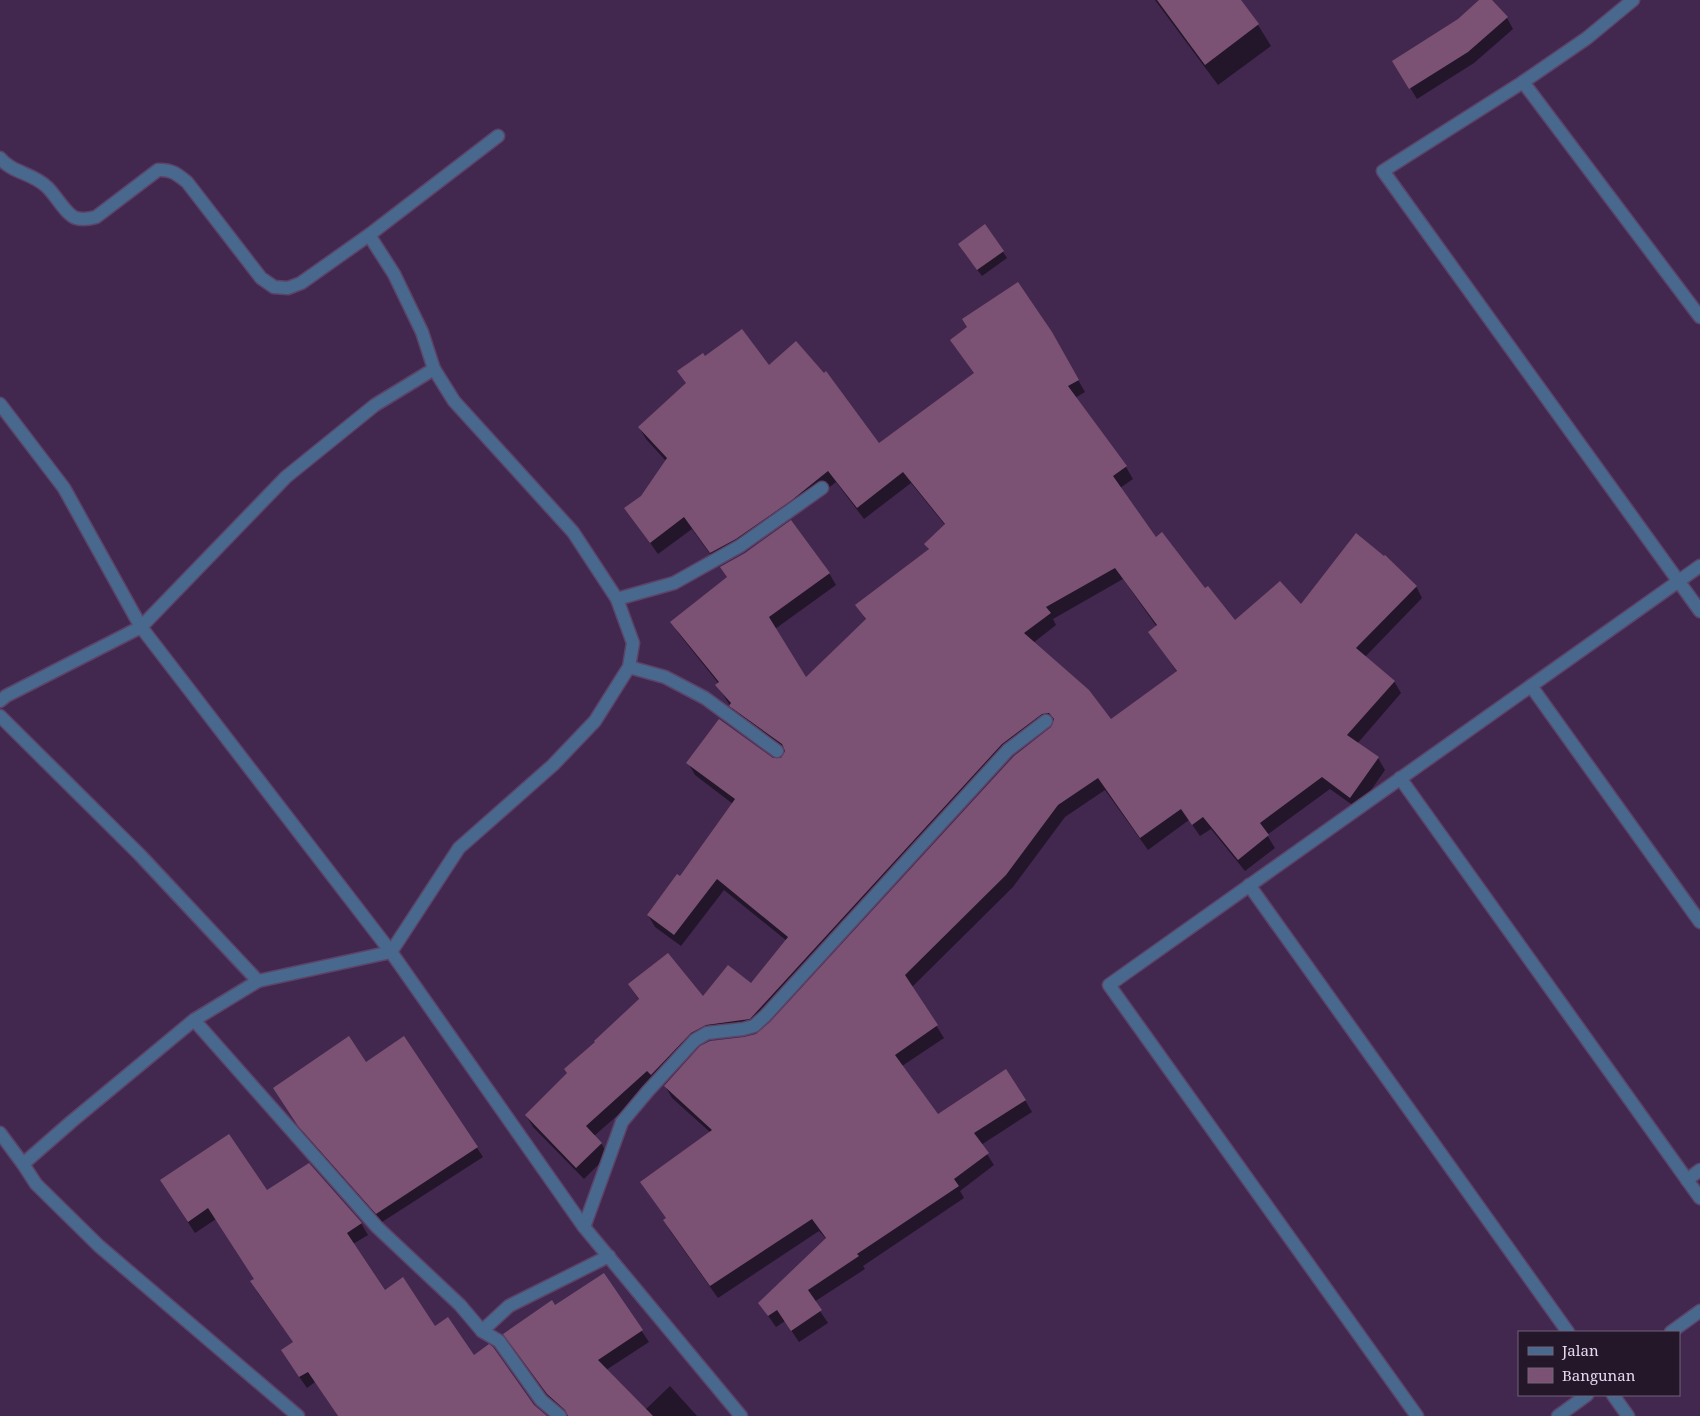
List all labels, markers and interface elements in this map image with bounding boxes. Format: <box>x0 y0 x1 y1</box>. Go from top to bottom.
legend <box>1518 1331 1680 1396</box>
text: Jalan <box>1561 1340 1599 1360</box>
text: Bangunan <box>1562 1365 1636 1385</box>

